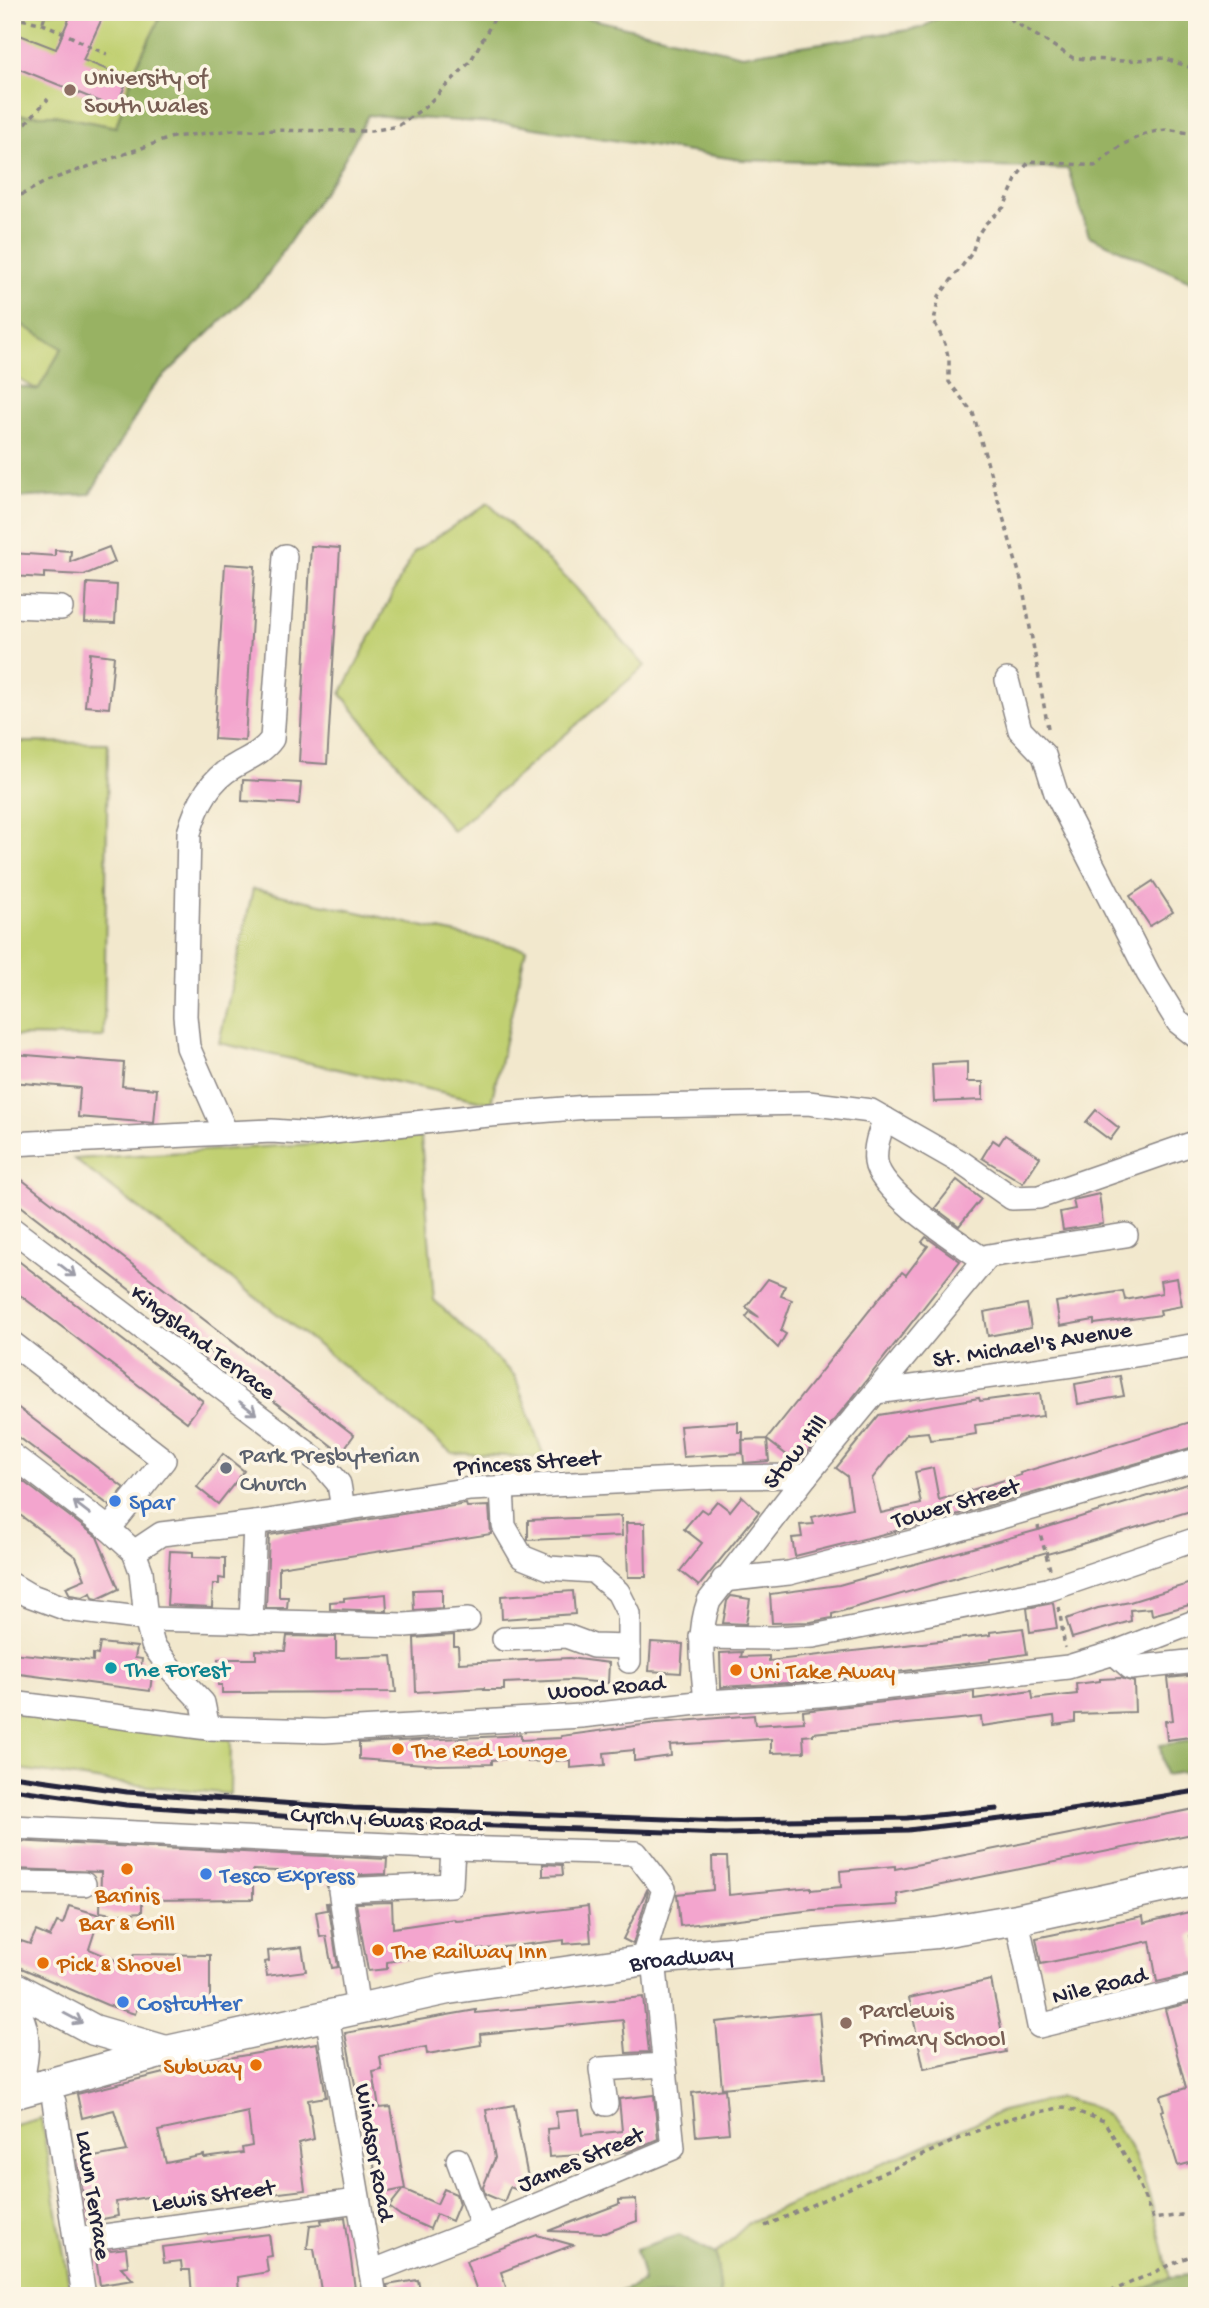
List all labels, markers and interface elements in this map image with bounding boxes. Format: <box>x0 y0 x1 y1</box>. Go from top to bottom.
place label: University of South Wales <box>84 65 209 122</box>
marker: University of South Wales <box>62 82 78 98</box>
one-way arrow <box>57 1263 75 1278</box>
street label: Kingsland Terrace <box>123 1280 281 1408</box>
street label: St. Michael's Avenue <box>931 1316 1135 1376</box>
one-way arrow <box>238 1400 256 1415</box>
street label: Stow Hill <box>758 1410 835 1496</box>
place label: Park Presbyterian Church <box>239 1443 420 1500</box>
street label: Princess Street <box>452 1445 603 1484</box>
marker: Park Presbyterian Church <box>218 1460 234 1476</box>
street label: Tower Street <box>887 1473 1025 1538</box>
place label: Spar <box>129 1490 176 1519</box>
marker: Spar <box>107 1493 123 1509</box>
one-way arrow <box>73 1500 92 1515</box>
place label: The Forest <box>123 1657 232 1686</box>
place label: Uni Take Away <box>750 1659 896 1688</box>
marker: The Forest <box>103 1660 119 1676</box>
marker: Uni Take Away <box>728 1662 744 1678</box>
street label: Wood Road <box>547 1670 668 1709</box>
place label: The Red Lounge <box>410 1738 567 1767</box>
marker: The Red Lounge <box>390 1741 406 1757</box>
street label: Cyrch y Gwas Road <box>289 1802 484 1841</box>
marker: Barinis Bar & Grill <box>119 1861 135 1877</box>
place label: Tesco Express <box>218 1863 356 1892</box>
marker: Tesco Express <box>198 1866 214 1882</box>
place label: Barinis Bar & Grill <box>78 1883 175 1940</box>
place label: The Railway Inn <box>390 1939 547 1968</box>
street label: Broadway <box>627 1941 735 1981</box>
marker: The Railway Inn <box>370 1942 386 1958</box>
place label: Pick & Shovel <box>56 1952 181 1981</box>
marker: Pick & Shovel <box>35 1955 51 1971</box>
street label: Nile Road <box>1049 1961 1152 2013</box>
place label: Costcutter <box>137 1991 243 2020</box>
marker: Costcutter <box>115 1994 131 2010</box>
place label: Parclewis Primary School <box>859 1998 1006 2055</box>
one-way arrow <box>62 2012 82 2026</box>
marker: Parclewis Primary School <box>838 2015 854 2031</box>
place label: Subway <box>163 2054 242 2083</box>
marker: Subway <box>248 2057 264 2073</box>
street label: Windsor Road <box>346 2082 399 2225</box>
street label: James Street <box>514 2121 651 2201</box>
street label: Lawn Terrace <box>67 2129 116 2263</box>
street label: Lewis Street <box>150 2174 279 2220</box>

